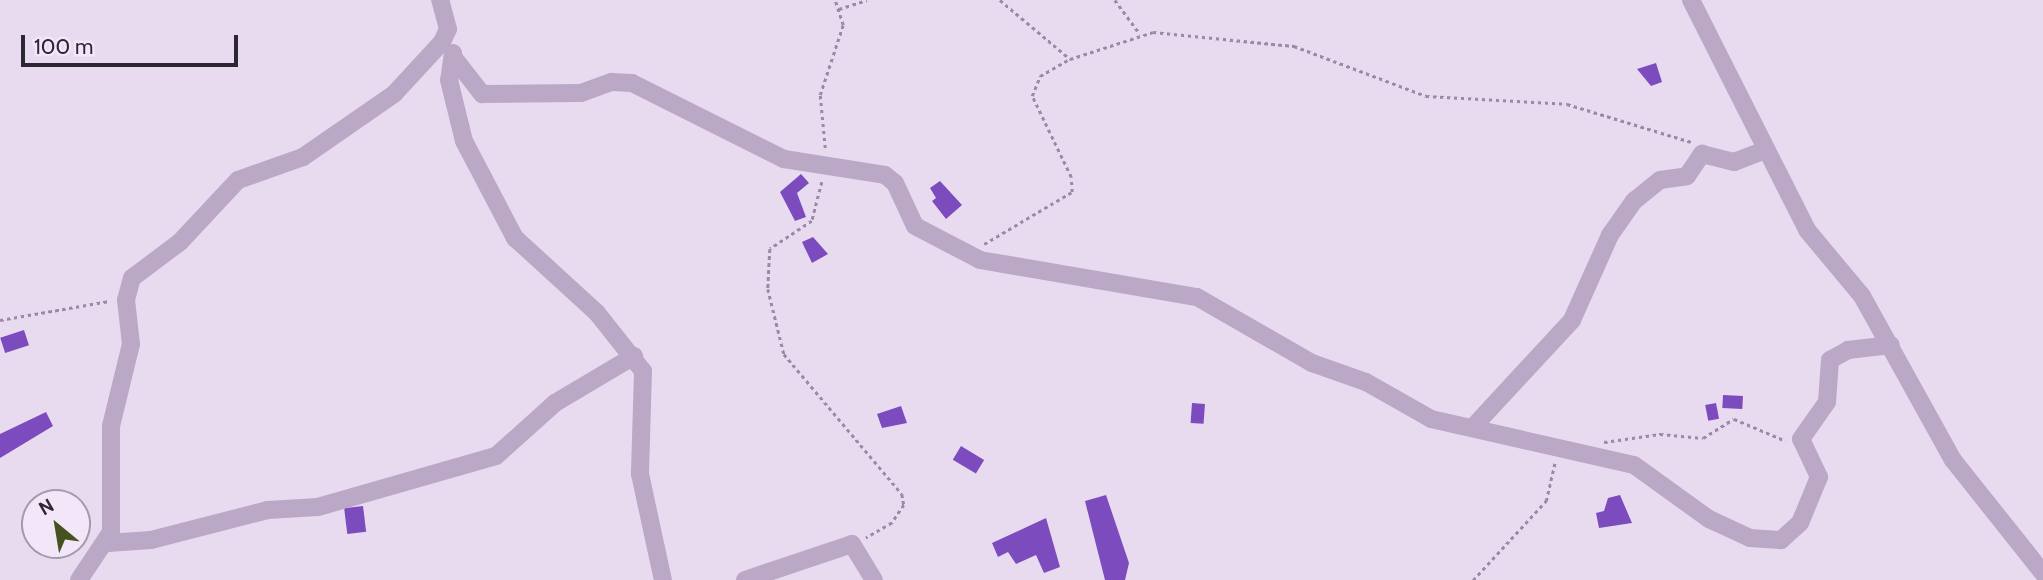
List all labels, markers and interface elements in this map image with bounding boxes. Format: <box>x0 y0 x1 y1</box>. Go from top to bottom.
scale bar <box>24 21 242 65</box>
text: 100 m <box>34 34 93 59</box>
north arrow <box>21 489 91 559</box>
text: N <box>35 494 58 520</box>

